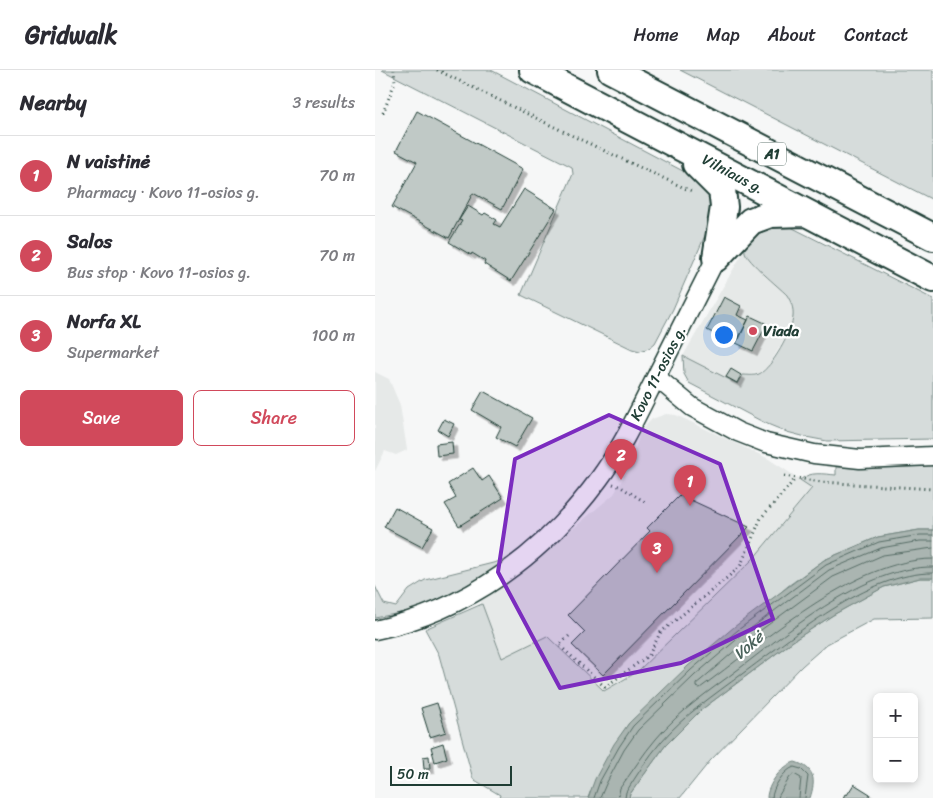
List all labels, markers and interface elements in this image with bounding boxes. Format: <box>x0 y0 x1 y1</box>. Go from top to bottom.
text: Gridwalk <box>25 14 117 56</box>
text: Home <box>634 19 679 51</box>
text: Map <box>707 19 740 51</box>
text: About <box>768 19 816 51</box>
text: Contact <box>844 19 908 51</box>
text: Nearby <box>20 84 86 122</box>
text: 3 results <box>292 88 355 117</box>
road number: A1 <box>758 142 786 166</box>
text: N vaistinė <box>67 145 150 178</box>
street label: Vilniaus g. <box>697 147 769 201</box>
text: 1 <box>33 161 39 190</box>
text: 70 m <box>319 161 355 190</box>
text: Pharmacy · Kovo 11-osios g. <box>67 178 260 207</box>
text: Salos <box>67 225 112 258</box>
text: 2 <box>31 241 41 270</box>
text: 70 m <box>319 241 355 270</box>
text: Bus stop · Kovo 11-osios g. <box>67 258 251 287</box>
text: Norfa XL <box>67 305 141 338</box>
place label: Viada <box>763 318 799 344</box>
text: 3 <box>32 321 40 350</box>
text: 100 m <box>311 321 355 350</box>
street label: Kovo 11-osios g. <box>623 321 693 425</box>
your location <box>711 322 737 348</box>
marker: Viada <box>747 325 759 337</box>
text: Supermarket <box>67 338 159 367</box>
button: Save <box>20 390 183 446</box>
button: Share <box>193 390 355 446</box>
pin: 2 <box>605 439 637 480</box>
pin: 1 <box>674 465 706 506</box>
pin: 3 <box>641 532 673 573</box>
water label: Vokė <box>726 622 772 667</box>
map controls <box>873 693 918 783</box>
button: + <box>873 693 918 738</box>
button: − <box>873 738 918 783</box>
text: 50 m <box>397 762 429 787</box>
scale bar <box>390 763 513 786</box>

